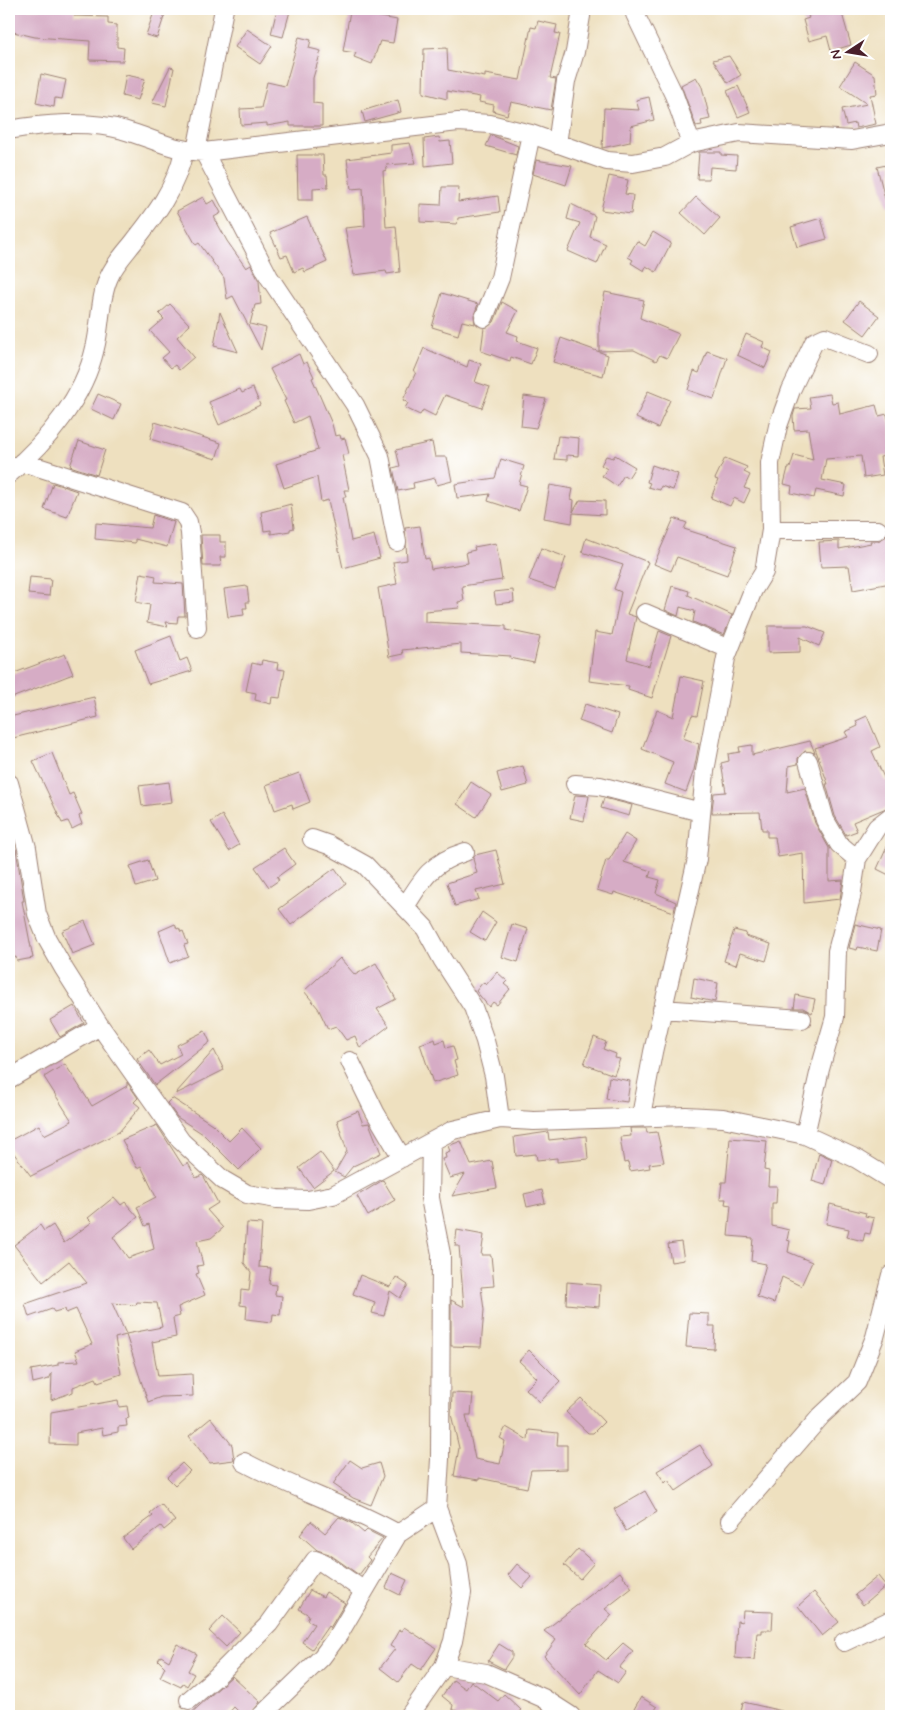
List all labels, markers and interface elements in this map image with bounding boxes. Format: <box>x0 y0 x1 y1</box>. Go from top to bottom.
north arrow <box>822 28 872 78</box>
text: N <box>826 48 846 61</box>

